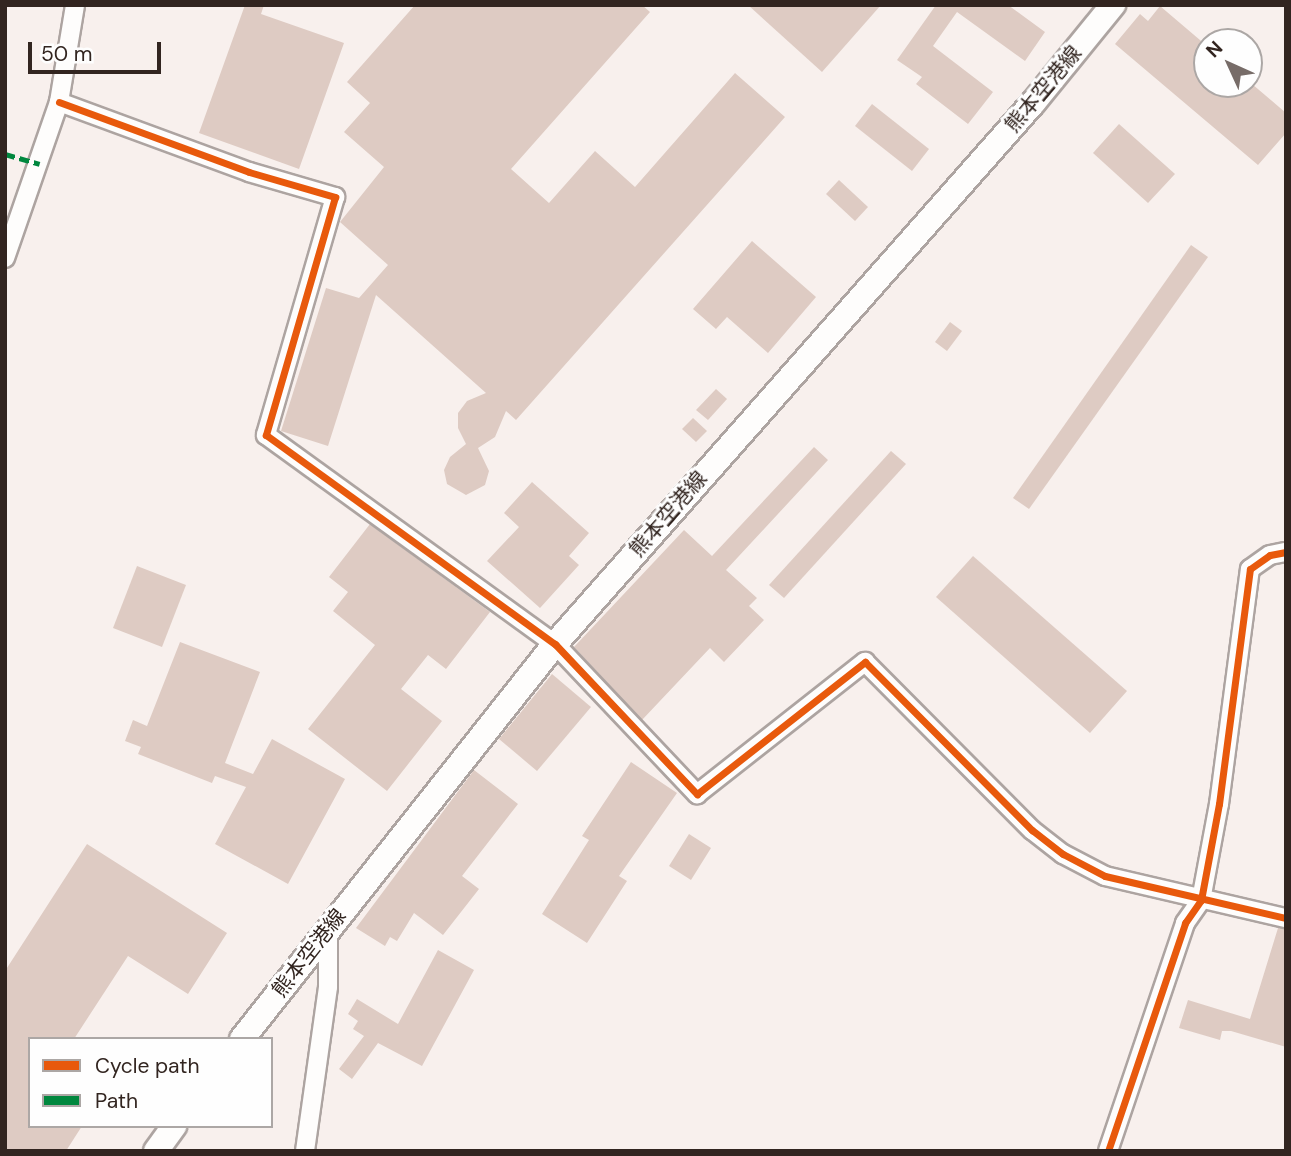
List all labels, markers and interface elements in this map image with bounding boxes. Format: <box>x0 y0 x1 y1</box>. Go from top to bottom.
scale bar <box>32 28 164 72</box>
north arrow <box>1193 28 1263 98</box>
text: N <box>1200 35 1228 63</box>
text: 50 m <box>41 40 92 68</box>
street label: 熊本空港線 <box>1000 41 1086 137</box>
street label: 熊本空港線 <box>624 466 712 562</box>
street label: 熊本空港線 <box>267 904 351 1002</box>
legend <box>28 1037 273 1128</box>
text: Cycle path <box>95 1052 200 1080</box>
text: Path <box>95 1087 138 1115</box>

